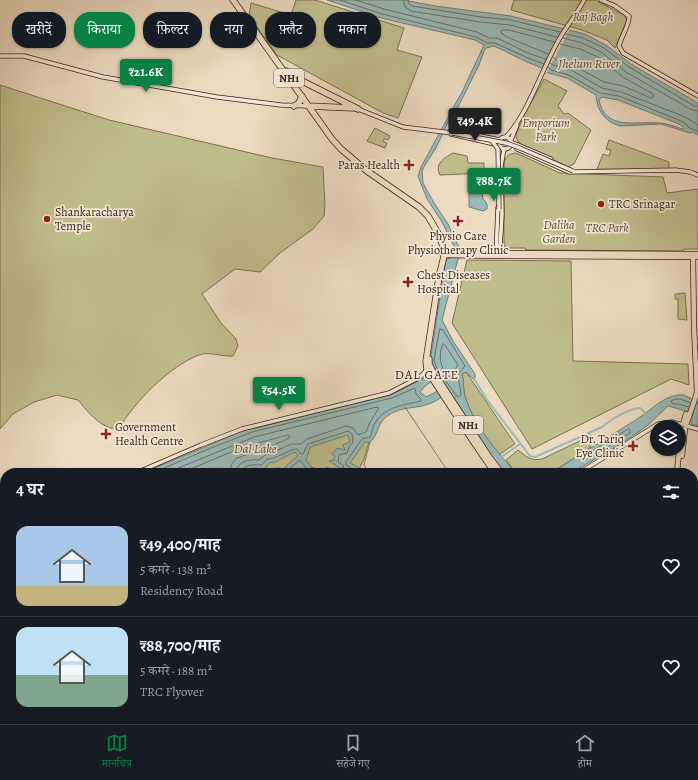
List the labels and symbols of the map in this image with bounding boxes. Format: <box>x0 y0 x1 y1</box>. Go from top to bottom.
park label: Raj Bagh <box>573 9 613 25</box>
water label: Jhelum River <box>557 55 620 72</box>
pin: ₹21.6K <box>113 59 179 93</box>
road number: NH1 <box>274 69 304 87</box>
pin: ₹49.4K <box>442 108 508 142</box>
park label: Emporium Park <box>522 115 570 145</box>
place label: Paras Health <box>338 157 401 173</box>
marker: Paras Health <box>403 159 415 171</box>
pin: ₹88.7K <box>461 168 527 202</box>
place label: TRC Srinagar <box>609 196 675 212</box>
marker: TRC Srinagar <box>596 199 606 209</box>
place label: Shankaracharya Temple <box>55 204 134 234</box>
marker: Shankaracharya Temple <box>42 214 52 224</box>
marker: Physio Care Physiotherapy Clinic <box>452 215 464 227</box>
park label: Daliha Garden <box>543 217 575 247</box>
park label: TRC Park <box>585 220 629 236</box>
place label: Physio Care Physiotherapy Clinic <box>408 228 508 258</box>
place label: Chest Diseases Hospital <box>417 267 490 297</box>
marker: Chest Diseases Hospital <box>402 276 414 288</box>
district label: DAL GATE <box>395 366 459 383</box>
pin: ₹54.5K <box>246 377 312 411</box>
road number: NH1 <box>453 416 483 434</box>
place label: Government Health Centre <box>115 419 184 449</box>
marker: Government Health Centre <box>100 428 112 440</box>
place label: Dr. Tariq Eye Clinic <box>575 431 624 461</box>
water label: Dal Lake <box>234 440 277 457</box>
marker: Dr. Tariq Eye Clinic <box>627 440 639 452</box>

